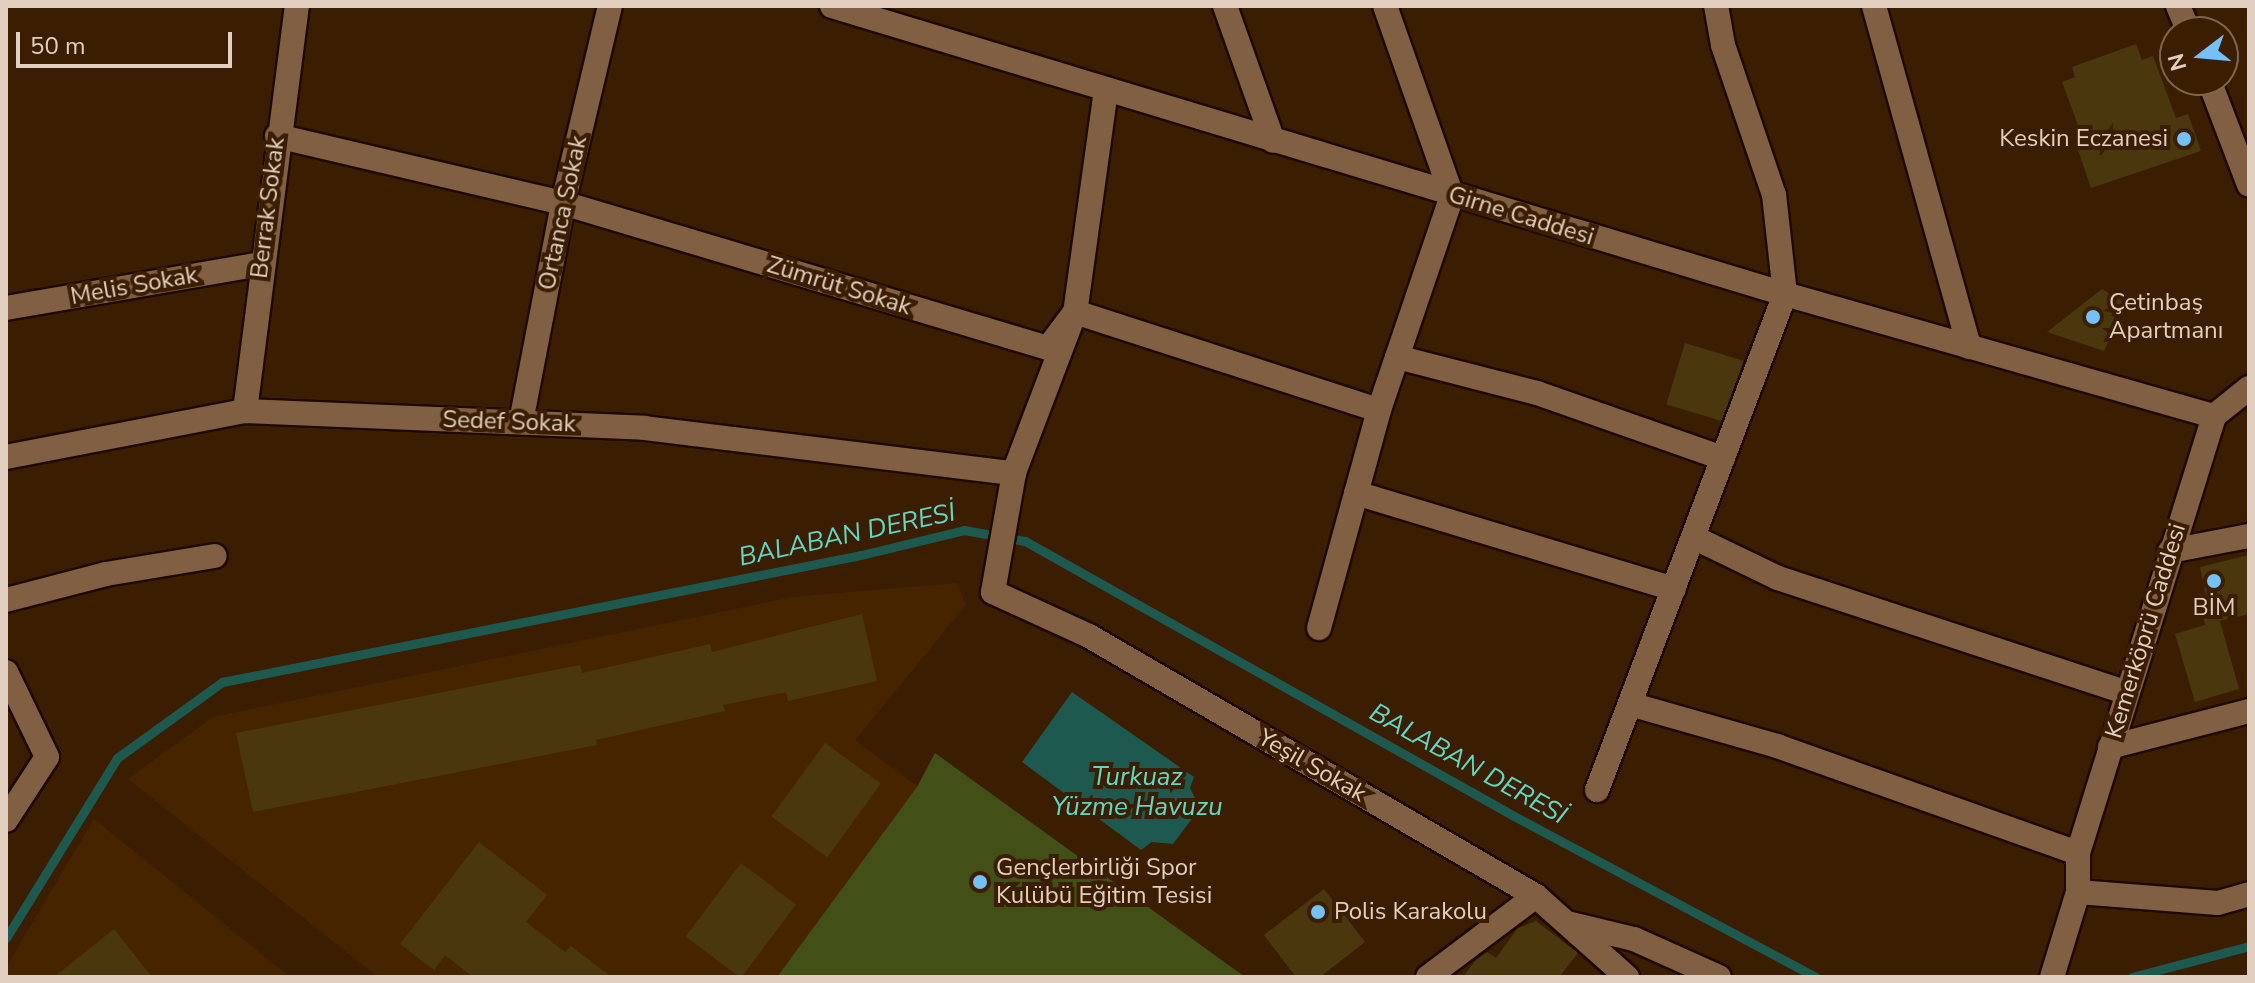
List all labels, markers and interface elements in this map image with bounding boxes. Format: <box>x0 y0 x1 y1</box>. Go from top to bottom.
scale bar <box>20 16 236 66</box>
north arrow <box>2159 16 2239 96</box>
text: 50 m <box>30 30 86 62</box>
text: N <box>2161 50 2195 74</box>
place label: Keskin Eczanesi <box>1999 125 2168 153</box>
marker: Keskin Eczanesi <box>2175 130 2193 148</box>
street label: Ortanca Sokak <box>533 133 593 293</box>
street label: Berrak Sokak <box>245 136 291 280</box>
street label: Girne Caddesi <box>1445 180 1597 252</box>
street label: Zümrüt Sokak <box>763 250 915 322</box>
street label: Melis Sokak <box>68 261 200 311</box>
place label: Çetinbaş Apartmanı <box>2109 289 2223 345</box>
marker: Çetinbaş Apartmanı <box>2084 308 2102 326</box>
street label: Sedef Sokak <box>442 405 576 439</box>
water label: BALABAN DERESİ <box>736 497 958 573</box>
street label: Kemerköprü Caddesi <box>2100 520 2192 742</box>
marker: BİM <box>2205 572 2223 590</box>
place label: BİM <box>2193 594 2235 622</box>
water label: BALABAN DERESİ <box>1364 697 1572 831</box>
street label: Yeşil Sokak <box>1253 723 1371 809</box>
water label: Turkuaz Yüzme Havuzu <box>1051 761 1223 822</box>
place label: Gençlerbirliği Spor Kulübü Eğitim Tesisi <box>996 854 1212 910</box>
marker: Gençlerbirliği Spor Kulübü Eğitim Tesisi <box>971 873 989 891</box>
place label: Polis Karakolu <box>1334 898 1487 926</box>
marker: Polis Karakolu <box>1309 903 1327 921</box>

